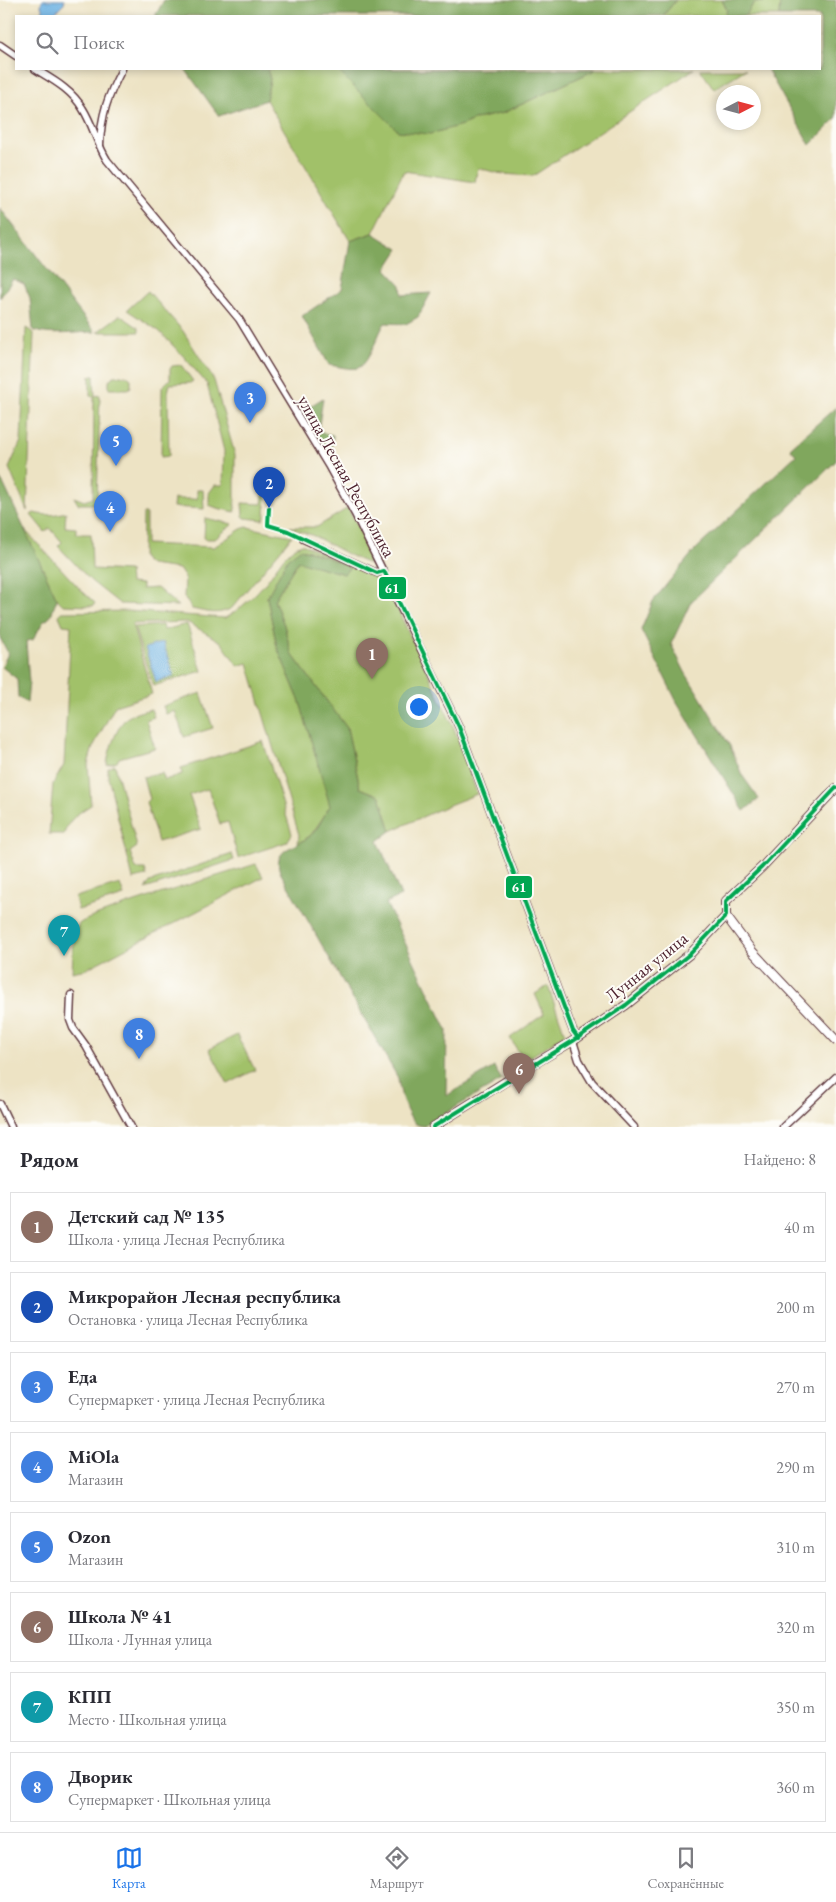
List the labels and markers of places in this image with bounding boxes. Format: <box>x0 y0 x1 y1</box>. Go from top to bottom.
pin: 3 <box>234 382 266 423</box>
pin: 5 <box>100 425 132 466</box>
pin: 2 <box>253 467 285 508</box>
pin: 4 <box>94 491 126 532</box>
pin: 1 <box>356 638 388 679</box>
pin: 7 <box>48 915 80 956</box>
pin: 8 <box>123 1018 155 1059</box>
pin: 6 <box>503 1053 535 1094</box>

